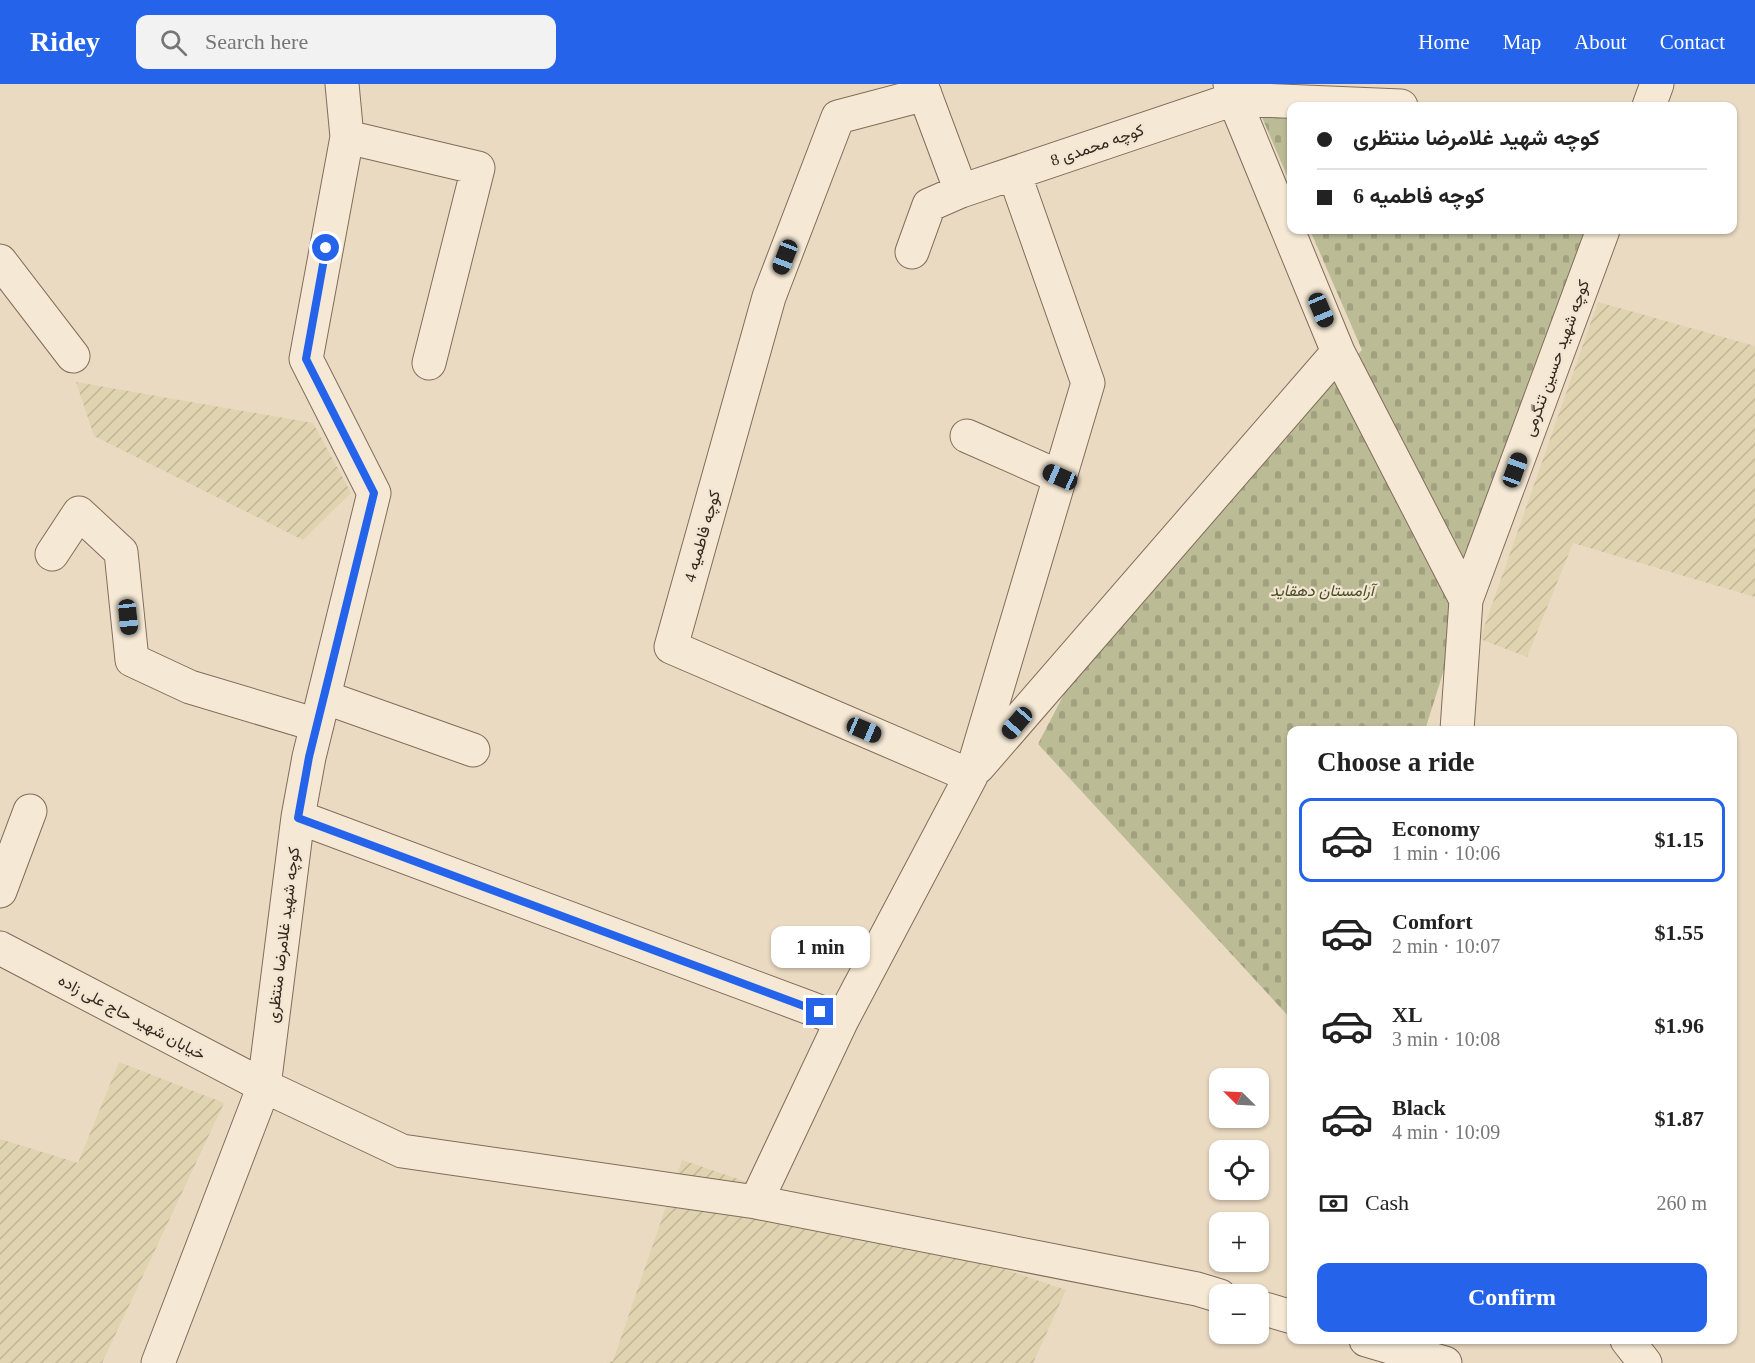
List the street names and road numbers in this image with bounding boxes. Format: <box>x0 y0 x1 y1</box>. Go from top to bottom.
street label: کوچه محمدی 8 <box>1048 121 1147 172</box>
street label: کوچه شهید حسین تنگرمی <box>1520 277 1595 440</box>
street label: کوچه فاطمیه 4 <box>681 488 726 585</box>
street label: کوچه شهید غلامرضا منتظری <box>264 846 305 1024</box>
street label: خیابان شهید حاج علی زاده <box>54 971 209 1066</box>

